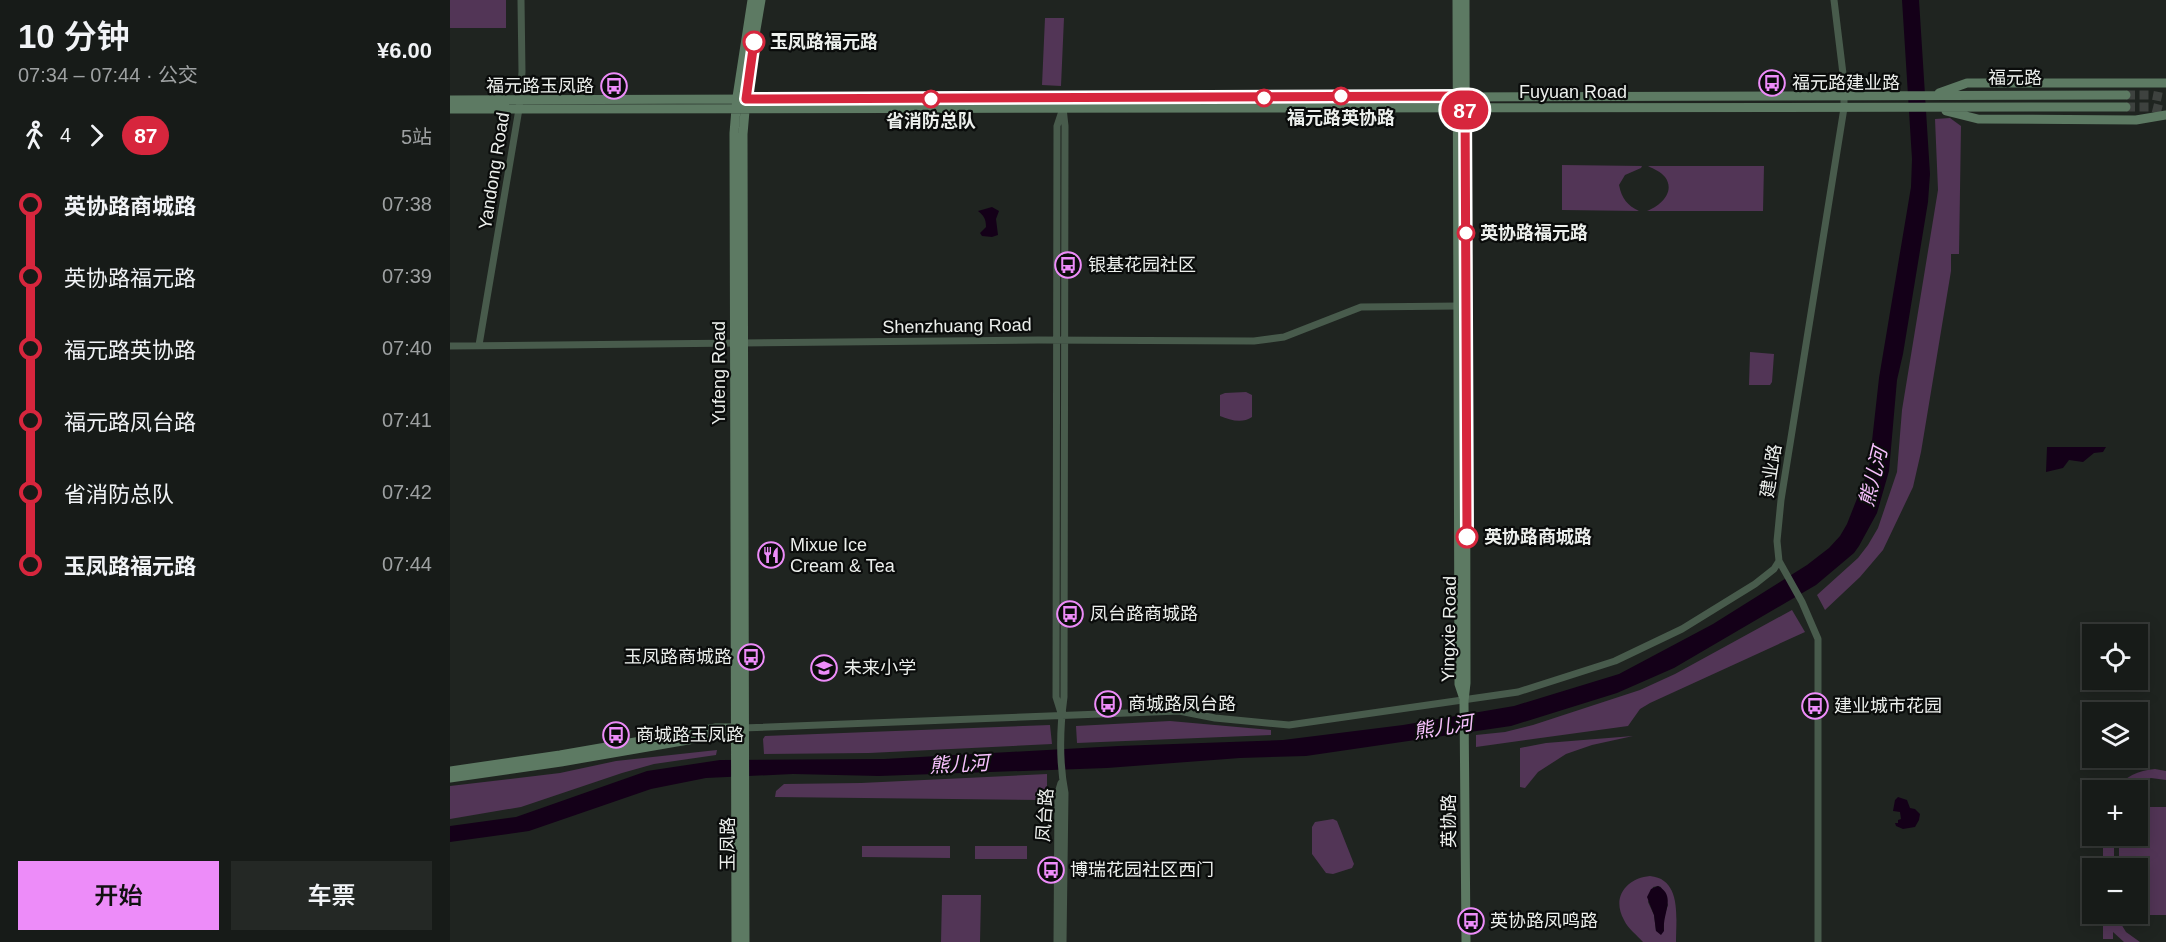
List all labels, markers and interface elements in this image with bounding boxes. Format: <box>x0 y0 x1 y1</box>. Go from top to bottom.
text: 10 分钟 <box>18 18 130 55</box>
marker: 玉凤路福元路 <box>743 31 765 53</box>
place label: 玉凤路福元路 <box>770 32 878 52</box>
text: ¥6.00 <box>377 38 432 63</box>
text: 07:34 – 07:44 · 公交 <box>18 64 198 86</box>
bus stop icon: 福元路建业路 <box>1757 68 1787 98</box>
street label: 福元路 <box>1988 68 2042 88</box>
bus stop icon: 福元路玉凤路 <box>599 71 629 101</box>
place label: 福元路建业路 <box>1792 73 1900 93</box>
place label: 福元路玉凤路 <box>486 76 594 96</box>
street label: Fuyuan Road <box>1519 82 1627 102</box>
marker: 福元路英协路 <box>1332 87 1350 105</box>
unlabelled marker <box>1255 89 1273 107</box>
marker: 省消防总队 <box>922 90 940 108</box>
line badge: 87 <box>1438 90 1492 130</box>
text: 87 <box>1453 99 1477 122</box>
place label: 福元路英协路 <box>1287 108 1395 128</box>
street label: Yandong Road <box>475 111 513 231</box>
place label: 省消防总队 <box>886 111 976 131</box>
icon: walk <box>18 119 51 152</box>
icon: forward <box>80 119 113 152</box>
text: 4 <box>60 124 71 146</box>
text: 87 <box>134 124 157 147</box>
text: 5站 <box>401 126 432 148</box>
text: 07:38 <box>382 193 432 215</box>
text: 英协路商城路 <box>64 194 196 219</box>
place label: 英协路福元路 <box>1480 223 1588 243</box>
marker: 英协路福元路 <box>1457 224 1475 242</box>
bus stop icon: 银基花园社区 <box>1053 250 1083 280</box>
place label: 银基花园社区 <box>1088 255 1196 275</box>
text: 07:39 <box>382 265 432 287</box>
text: 英协路福元路 <box>64 266 196 291</box>
street label: Shenzhuang Road <box>882 315 1032 337</box>
street label: Yufeng Road <box>709 321 729 425</box>
text: 07:40 <box>382 337 432 359</box>
text: 福元路英协路 <box>64 338 196 363</box>
text: 07:41 <box>382 409 432 431</box>
text: 福元路凤台路 <box>64 410 196 435</box>
water label: 熊儿河 <box>1855 441 1892 509</box>
street label: 建业路 <box>1757 443 1785 499</box>
text: 07:42 <box>382 481 432 503</box>
text: 省消防总队 <box>64 482 174 507</box>
marker: 英协路商城路 <box>1456 526 1478 548</box>
place label: 英协路商城路 <box>1484 527 1592 547</box>
place label: Mixue Ice Cream & Tea <box>790 535 896 576</box>
restaurant icon: Mixue Ice Cream & Tea <box>756 540 786 570</box>
text: 07:44 <box>382 553 432 575</box>
text: 玉凤路福元路 <box>64 554 196 579</box>
street label: Yingxie Road <box>1438 576 1460 682</box>
bus stop icon: 凤台路商城路 <box>1055 599 1085 629</box>
place label: 凤台路商城路 <box>1090 604 1198 624</box>
map controls <box>2082 624 2148 924</box>
button: locate <box>2082 624 2148 690</box>
bus stop icon: 玉凤路商城路 <box>736 642 766 672</box>
place label: 玉凤路商城路 <box>624 647 732 667</box>
school or university icon: 未来小学 <box>809 653 839 683</box>
place label: 未来小学 <box>844 658 916 678</box>
bus stop icon: 商城路凤台路 <box>1093 689 1123 719</box>
bus stop icon: 建业城市花园 <box>1800 691 1830 721</box>
place label: 商城路凤台路 <box>1128 694 1236 714</box>
place label: 建业城市花园 <box>1834 696 1942 716</box>
button: layers <box>2082 702 2148 768</box>
water label: 熊儿河 <box>1412 711 1478 743</box>
bus stop icon: 商城路玉凤路 <box>601 720 631 750</box>
place label: 商城路玉凤路 <box>636 725 744 745</box>
water label: 熊儿河 <box>928 751 994 777</box>
button: + <box>2082 780 2148 846</box>
street label: 凤台路 <box>1033 787 1057 843</box>
street label: 英协路 <box>1439 794 1459 848</box>
street label: 玉凤路 <box>718 817 738 871</box>
bus stop icon: 博瑞花园社区西门 <box>1036 855 1066 885</box>
button: − <box>2082 858 2148 924</box>
place label: 博瑞花园社区西门 <box>1070 860 1214 880</box>
button: 开始 <box>18 861 219 930</box>
button: 车票 <box>231 861 432 930</box>
bus stop icon: 英协路凤鸣路 <box>1456 906 1486 936</box>
place label: 英协路凤鸣路 <box>1490 911 1598 931</box>

